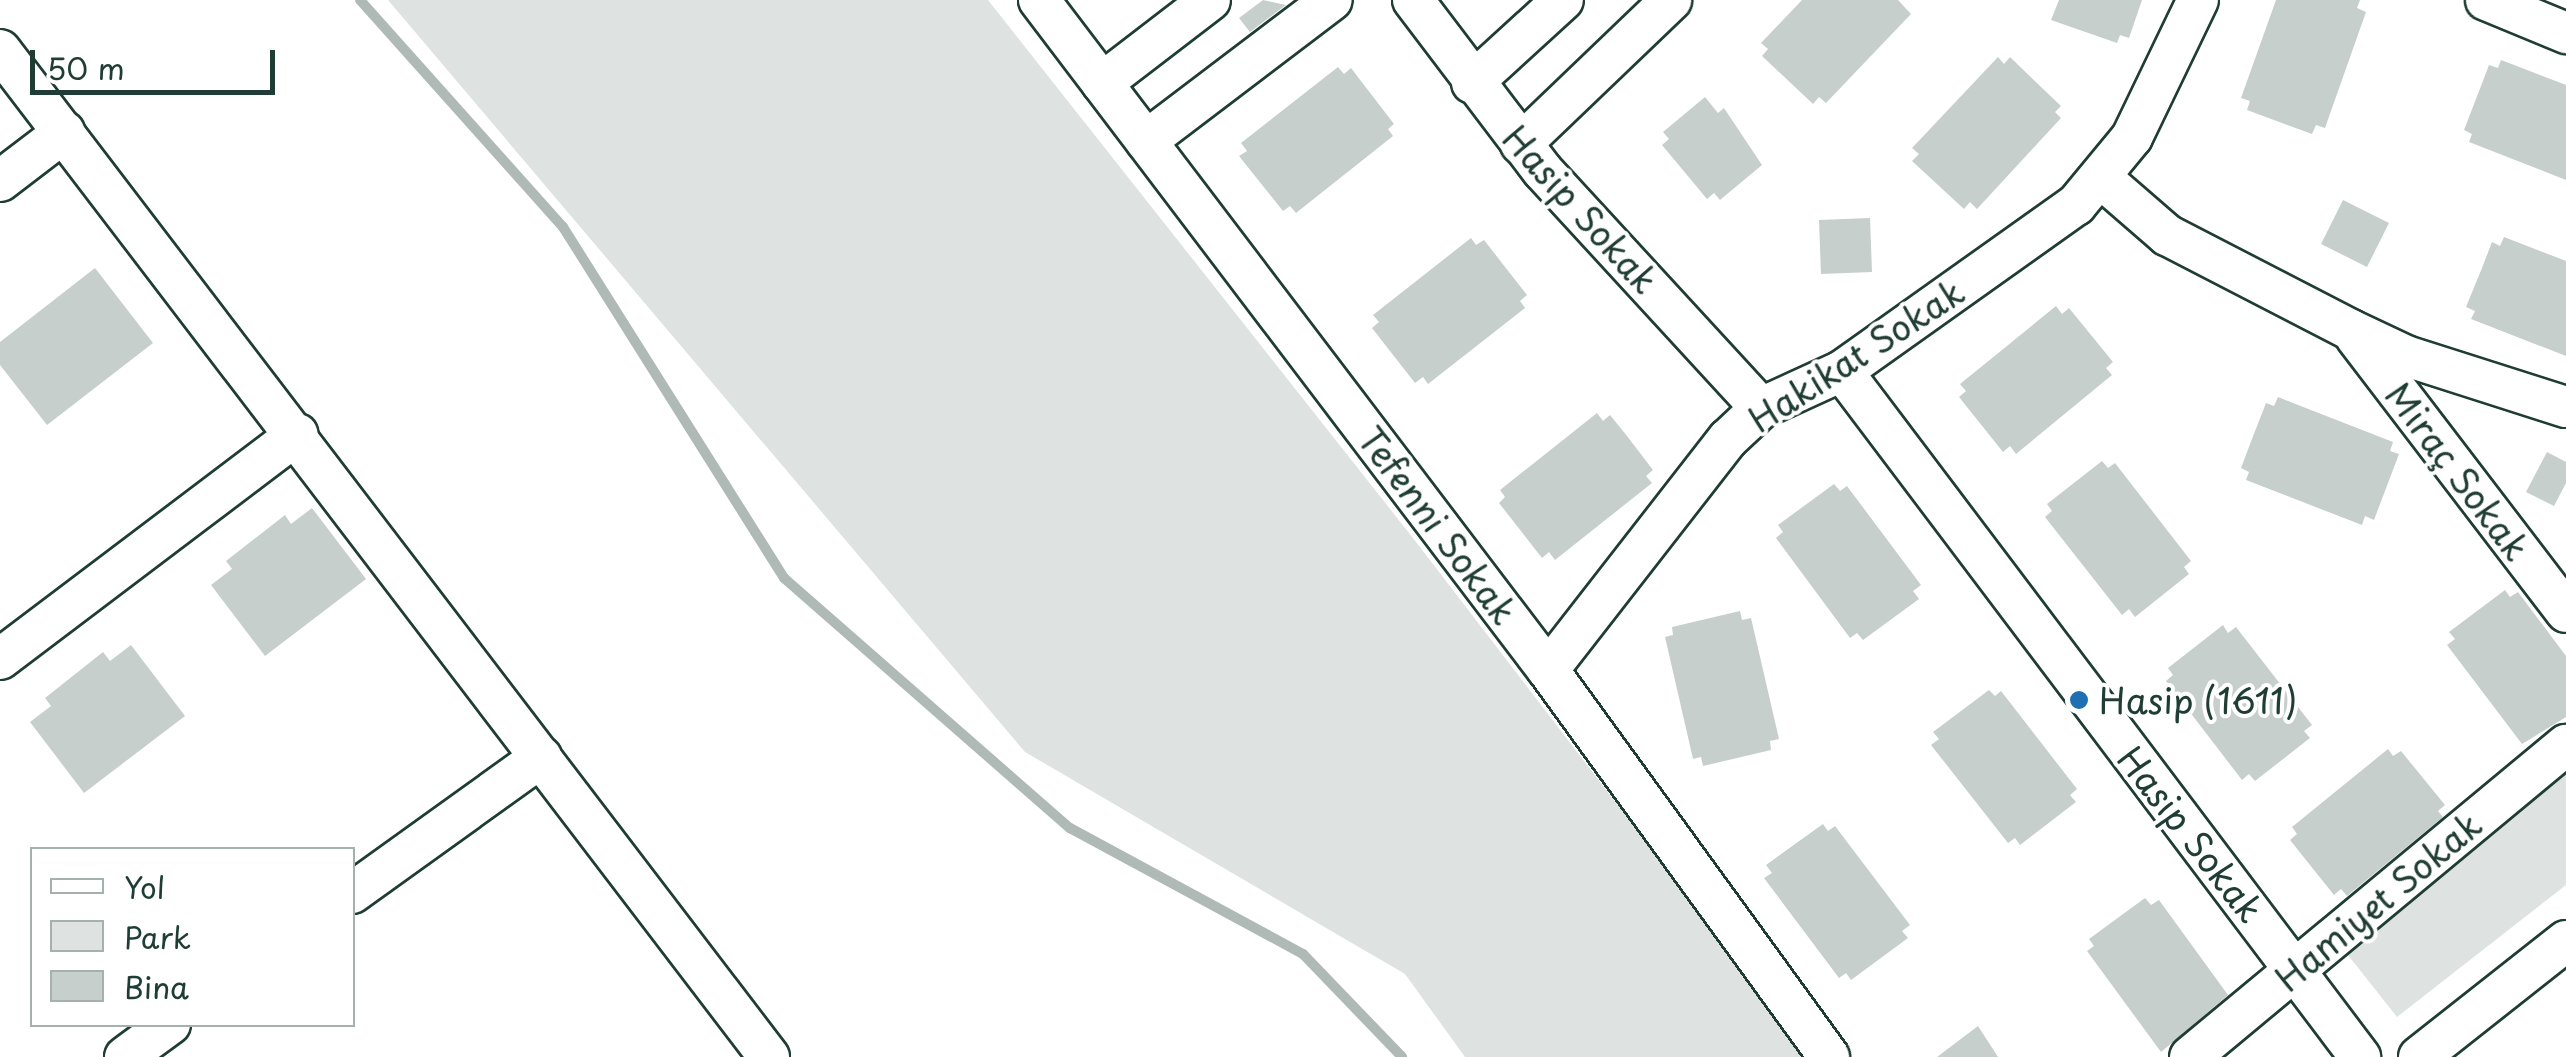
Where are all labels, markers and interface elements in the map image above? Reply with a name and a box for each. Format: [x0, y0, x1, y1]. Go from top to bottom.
scale bar [35, 30, 280, 92]
text: 50 m [47, 45, 125, 90]
street label: Hasip Sokak [1495, 116, 1667, 302]
street label: Hakikat Sokak [1739, 269, 1973, 441]
street label: Miraç Sokak [2377, 373, 2539, 569]
street label: Tefenni Sokak [1350, 418, 1526, 632]
place label: Hasip (1611) [2099, 679, 2299, 721]
marker: Hasip (1611) [2068, 689, 2090, 711]
street label: Hasip Sokak [2109, 738, 2273, 930]
street label: Hamiyet Sokak [2265, 802, 2491, 1000]
legend [30, 847, 355, 1027]
text: Yol [124, 864, 165, 909]
text: Park [124, 914, 191, 959]
text: Bina [124, 964, 189, 1009]

